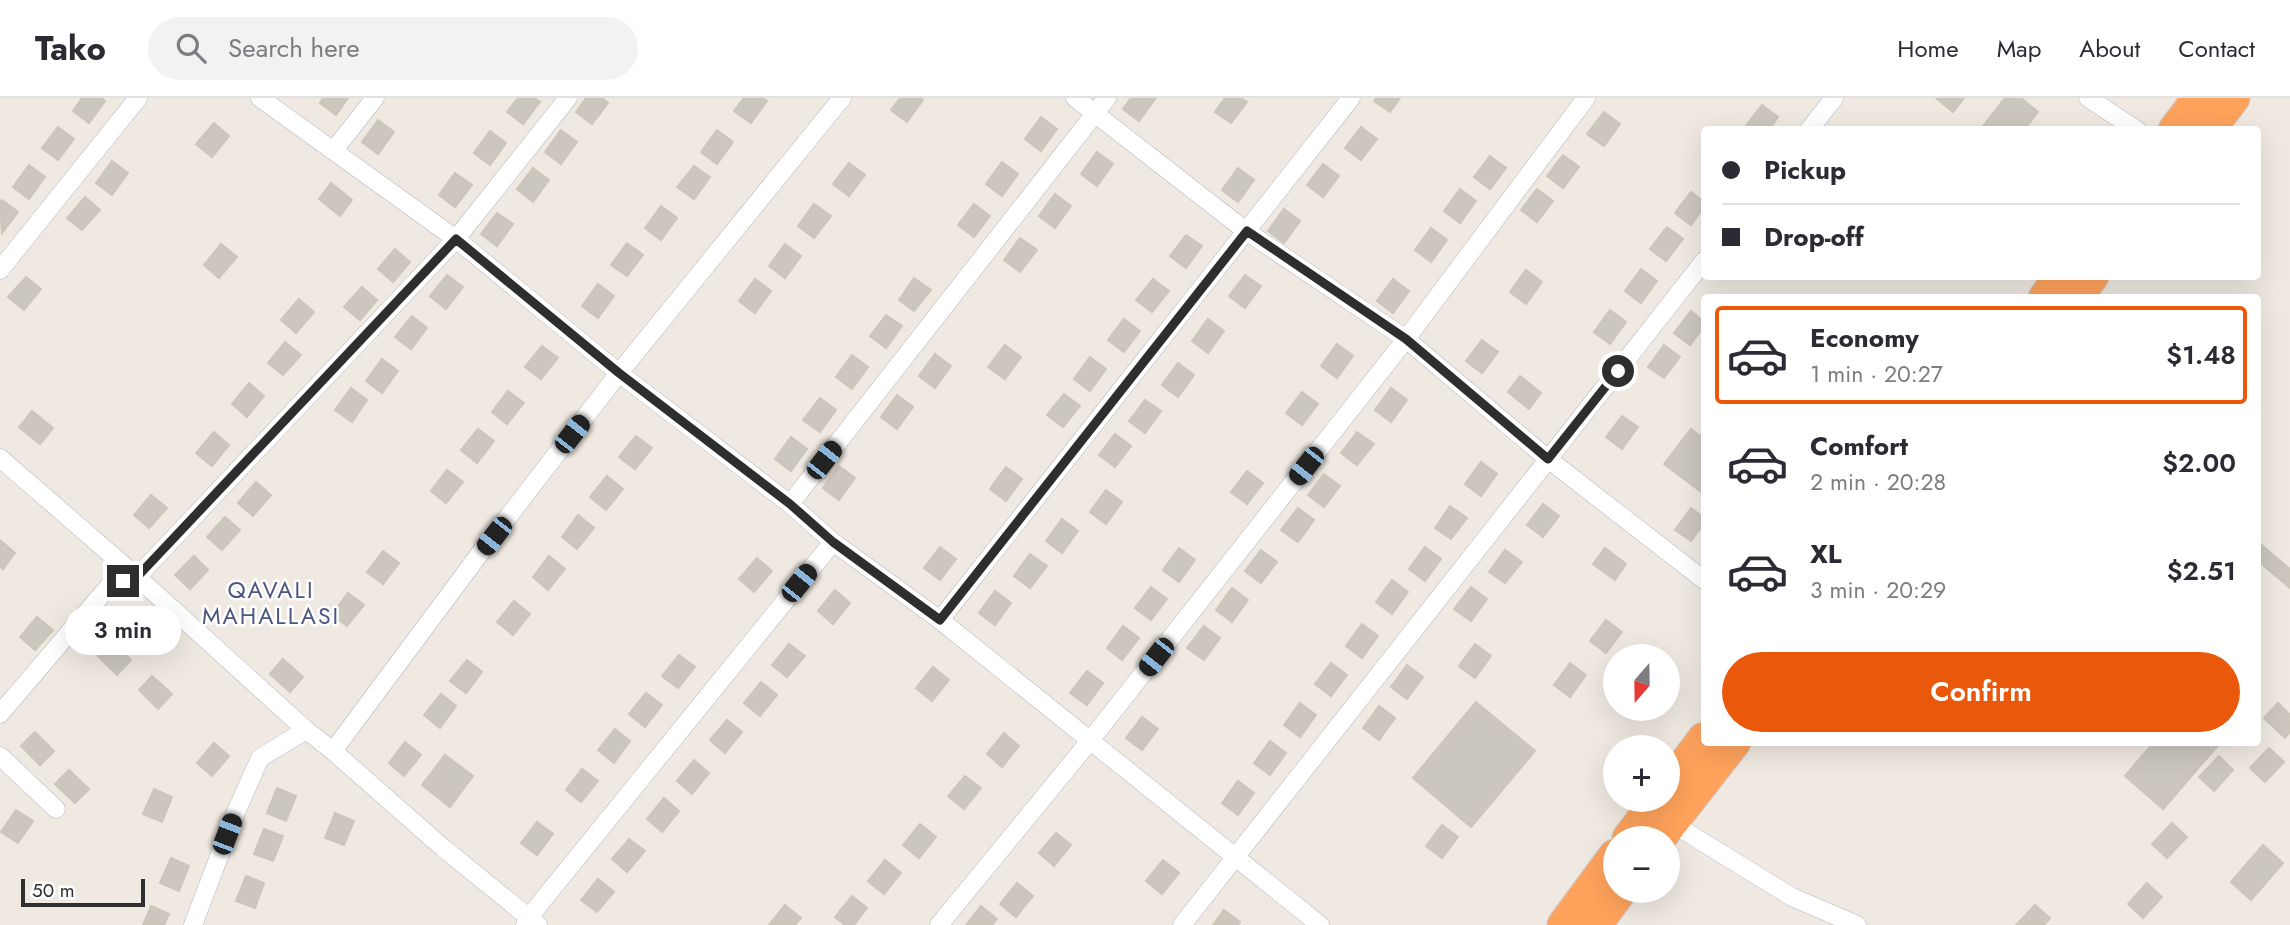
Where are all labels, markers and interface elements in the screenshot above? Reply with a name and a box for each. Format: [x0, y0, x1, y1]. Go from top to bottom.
search box [148, 17, 638, 80]
text: Tako [35, 25, 106, 72]
icon: search [172, 29, 210, 67]
text: Search here [228, 29, 360, 67]
text: Home [1897, 31, 1959, 66]
text: Map [1997, 31, 2041, 66]
text: About [2079, 31, 2140, 66]
text: Contact [2178, 31, 2255, 66]
text: Pickup [1764, 151, 1846, 189]
text: Drop-off [1764, 218, 1864, 256]
text: Economy [1810, 319, 1919, 357]
icon: car [1726, 324, 1789, 387]
text: $1.48 [2166, 336, 2236, 374]
route start [1602, 355, 1634, 387]
text: 1 min · 20:27 [1810, 357, 1943, 391]
car [551, 411, 594, 457]
text: Comfort [1810, 427, 1908, 465]
icon: car [1726, 432, 1789, 495]
car [803, 437, 846, 483]
car [1285, 443, 1328, 489]
text: $2.00 [2162, 444, 2236, 482]
text: 2 min · 20:28 [1810, 465, 1946, 499]
car [473, 513, 516, 559]
text: XL [1810, 535, 1842, 573]
icon: car [1726, 540, 1789, 603]
text: $2.51 [2167, 552, 2236, 590]
car [778, 560, 821, 606]
route end [107, 565, 139, 597]
district label: QAVALI MAHALLASI [202, 573, 340, 633]
text: 3 min · 20:29 [1810, 573, 1946, 607]
callout: 3 min [65, 606, 181, 654]
text: 3 min [94, 613, 152, 647]
car [1135, 634, 1178, 680]
north arrow [1603, 644, 1680, 721]
map controls [1603, 644, 1680, 903]
button: Confirm [1722, 652, 2240, 732]
button: + [1603, 735, 1680, 812]
car [210, 811, 245, 857]
button: − [1603, 826, 1680, 903]
scale bar [21, 876, 145, 908]
text: 50 m [32, 877, 75, 904]

